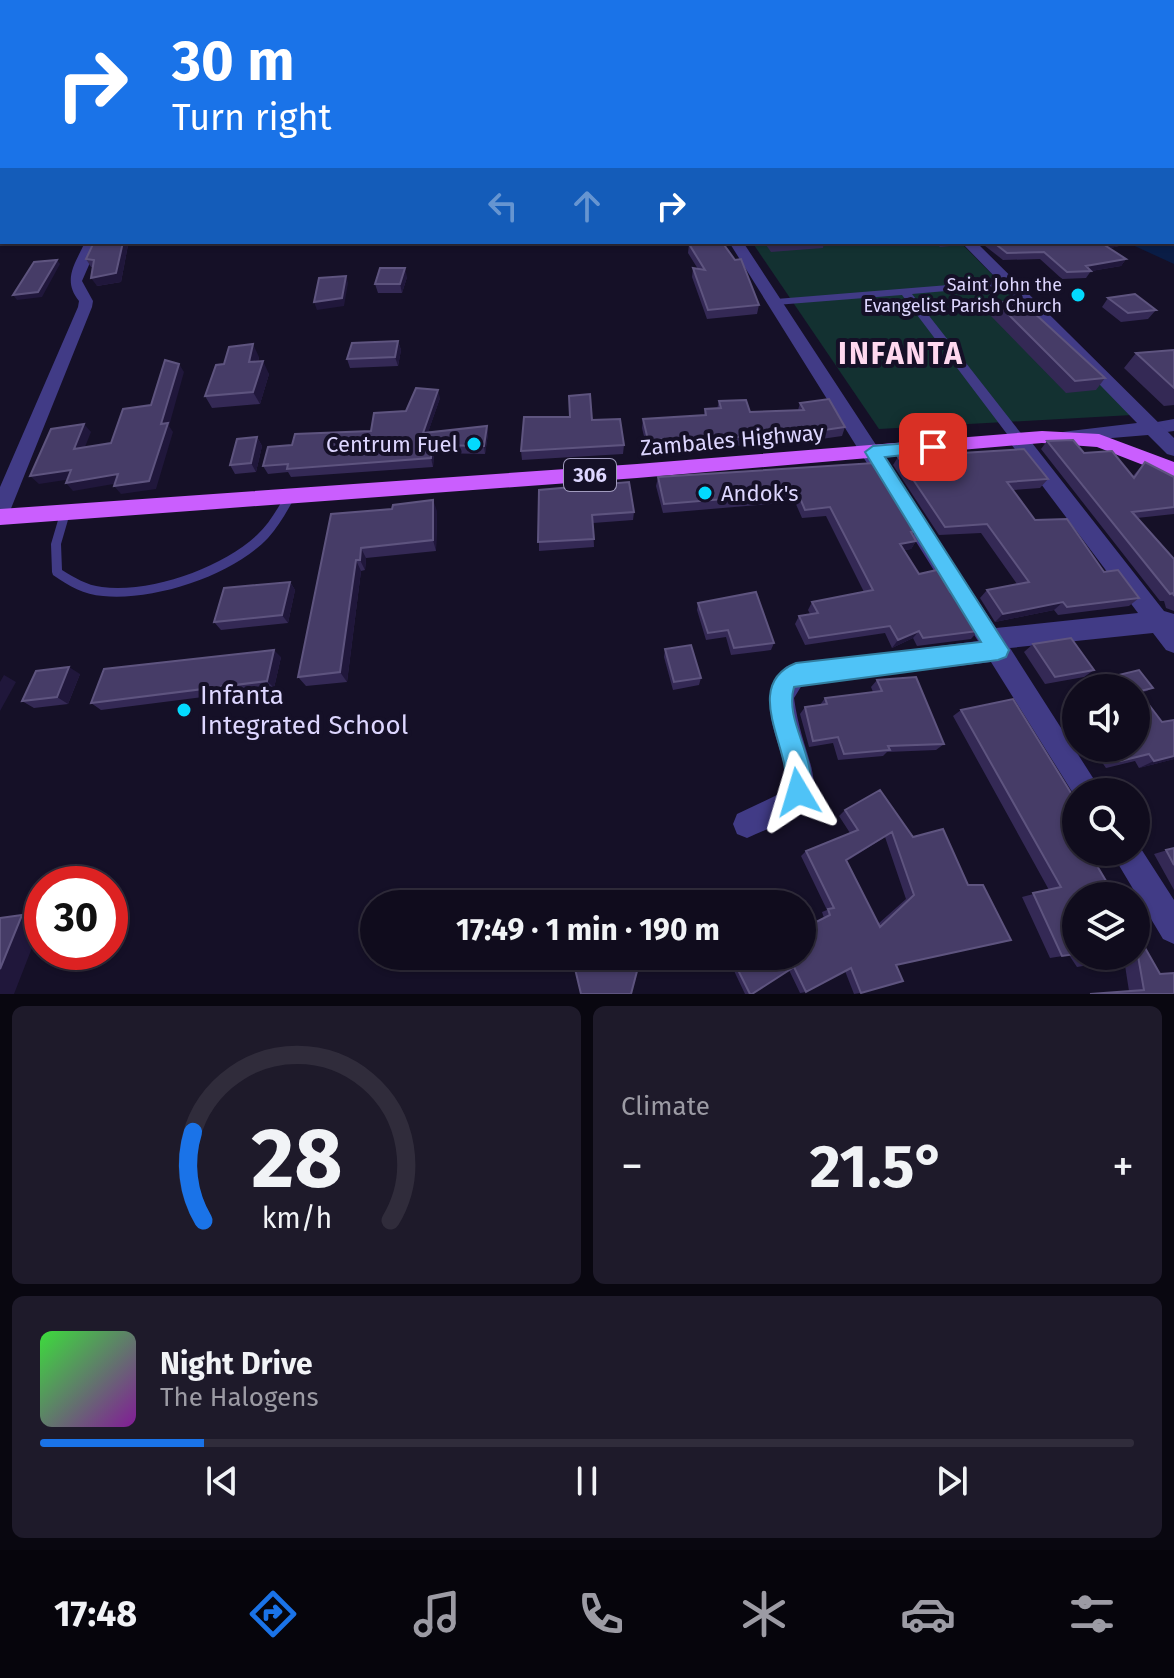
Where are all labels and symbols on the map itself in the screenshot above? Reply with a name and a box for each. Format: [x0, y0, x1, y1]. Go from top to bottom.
place label: Saint John the Evangelist Parish Church [863, 274, 1062, 317]
marker: Saint John the Evangelist Parish Church [1069, 286, 1087, 304]
district label: INFANTA [838, 336, 964, 372]
pin [899, 413, 967, 481]
street label: Zambales Highway [639, 418, 825, 461]
place label: Centrum Fuel [326, 431, 458, 458]
marker: Centrum Fuel [465, 435, 483, 453]
road number: 306 [564, 459, 616, 491]
place label: Andok's [721, 480, 799, 507]
marker: Andok's [696, 484, 714, 502]
place label: Infanta Integrated School [200, 680, 409, 741]
marker: Infanta Integrated School [175, 701, 193, 719]
position arrow [756, 750, 840, 834]
speed limit sign: 30 [24, 866, 128, 970]

